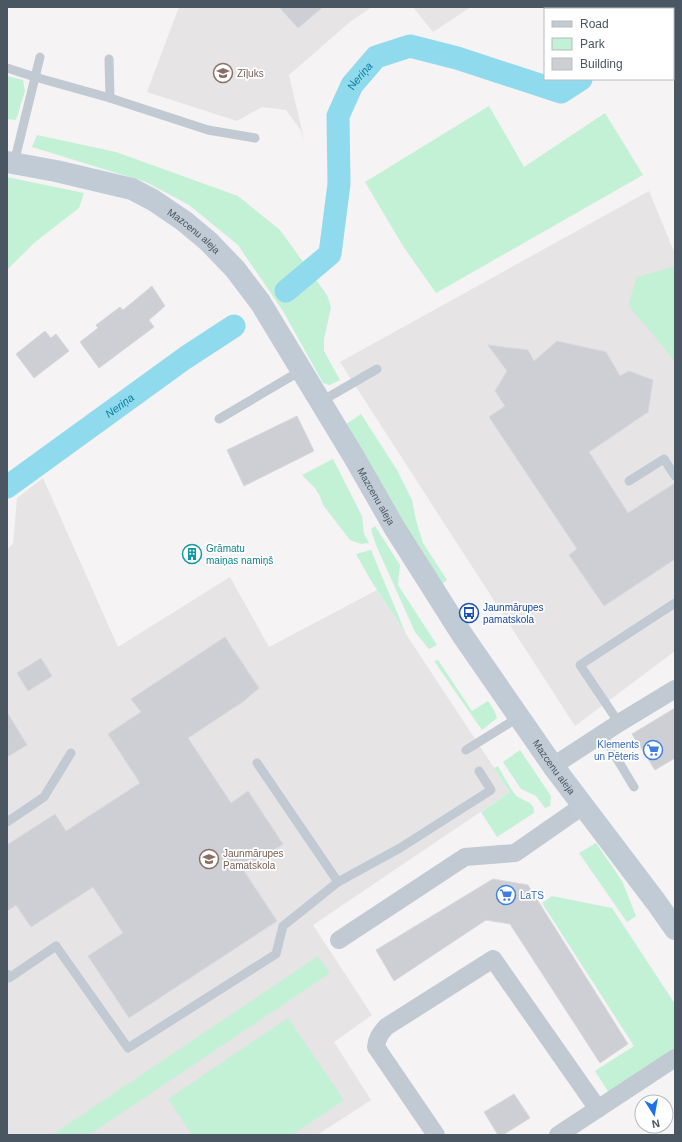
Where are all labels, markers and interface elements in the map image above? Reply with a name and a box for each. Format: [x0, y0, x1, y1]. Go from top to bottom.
legend [544, 8, 674, 80]
text: Road [580, 17, 609, 31]
text: Park [580, 37, 606, 51]
text: Building [580, 57, 623, 71]
water label: Neriņa [345, 60, 375, 91]
school or university icon: Zīļuks [212, 62, 234, 84]
place label: Zīļuks [237, 68, 264, 79]
street label: Mazcenu aleja [166, 206, 223, 256]
water label: Neriņa [103, 391, 136, 420]
street label: Mazcenu aleja [356, 465, 397, 527]
building icon: Grāmatu maiņas namiņš [181, 543, 203, 565]
place label: Grāmatu maiņas namiņš [206, 543, 273, 566]
bus stop icon: Jaunmārupes pamatskola [458, 602, 480, 624]
place label: Jaunmārupes pamatskola [483, 602, 544, 625]
street label: Mazcenu aleja [531, 737, 578, 796]
place label: Klements un Pēteris [594, 739, 639, 762]
supermarket icon: Klements un Pēteris [642, 739, 664, 761]
school or university icon: Jaunmārupes Pamatskola [198, 848, 220, 870]
place label: Jaunmārupes Pamatskola [223, 848, 284, 871]
supermarket icon: LaTS [495, 884, 517, 906]
place label: LaTS [520, 890, 544, 901]
north arrow [634, 1094, 674, 1134]
text: N [651, 1117, 661, 1130]

